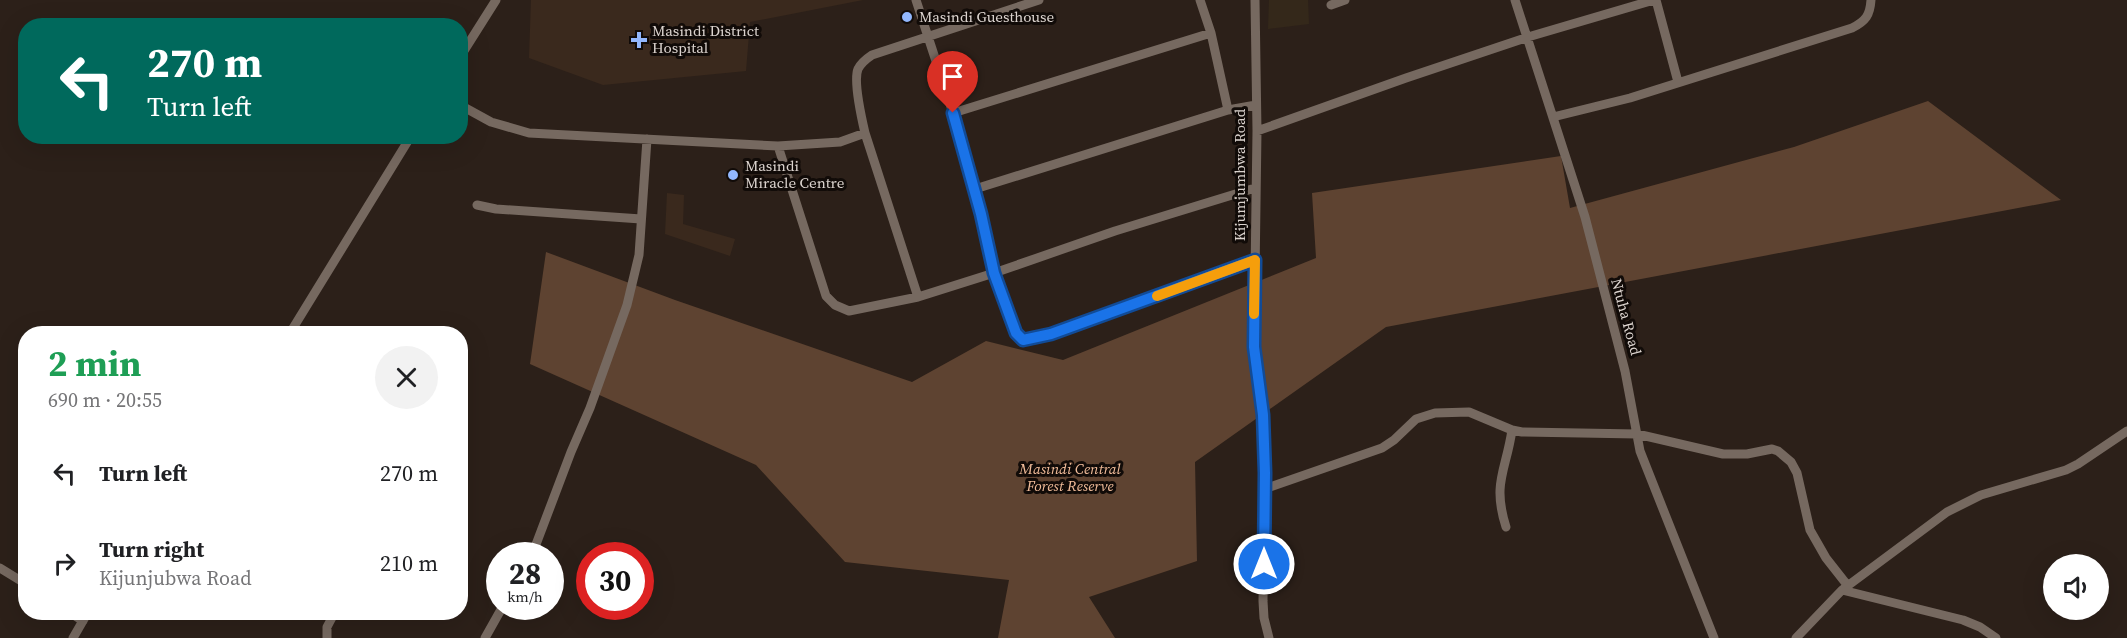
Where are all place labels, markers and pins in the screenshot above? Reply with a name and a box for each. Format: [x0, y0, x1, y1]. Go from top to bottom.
place label: Masindi Guesthouse [919, 6, 1055, 27]
marker: Masindi Guesthouse [900, 10, 914, 24]
place label: Masindi District Hospital [652, 20, 759, 58]
marker: Masindi District Hospital [630, 31, 648, 49]
pin [927, 51, 978, 113]
place label: Masindi Miracle Centre [745, 155, 845, 193]
marker: Masindi Miracle Centre [726, 168, 740, 182]

